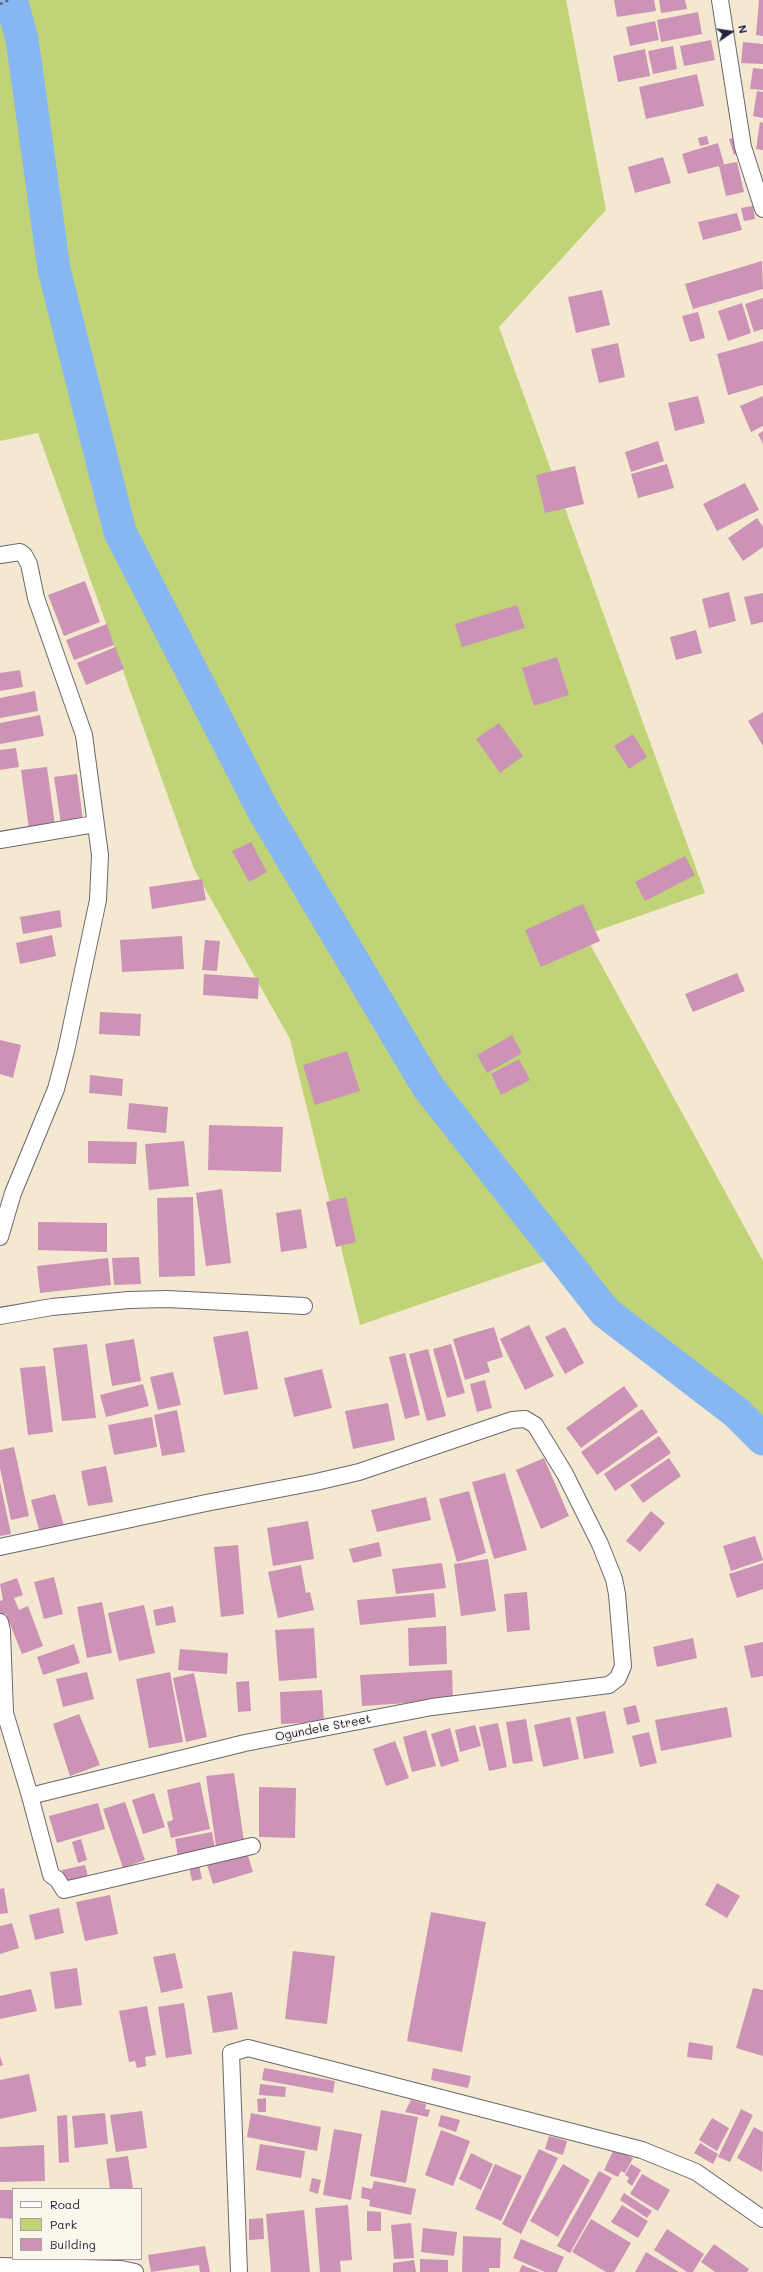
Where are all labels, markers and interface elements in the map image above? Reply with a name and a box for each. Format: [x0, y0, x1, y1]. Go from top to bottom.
north arrow [711, 12, 751, 52]
text: N [735, 23, 751, 35]
street label: Ogundele Street [274, 1712, 372, 1744]
legend [12, 2188, 142, 2260]
text: Road [50, 2196, 80, 2212]
text: Park [50, 2216, 77, 2232]
text: Building [50, 2236, 96, 2252]

